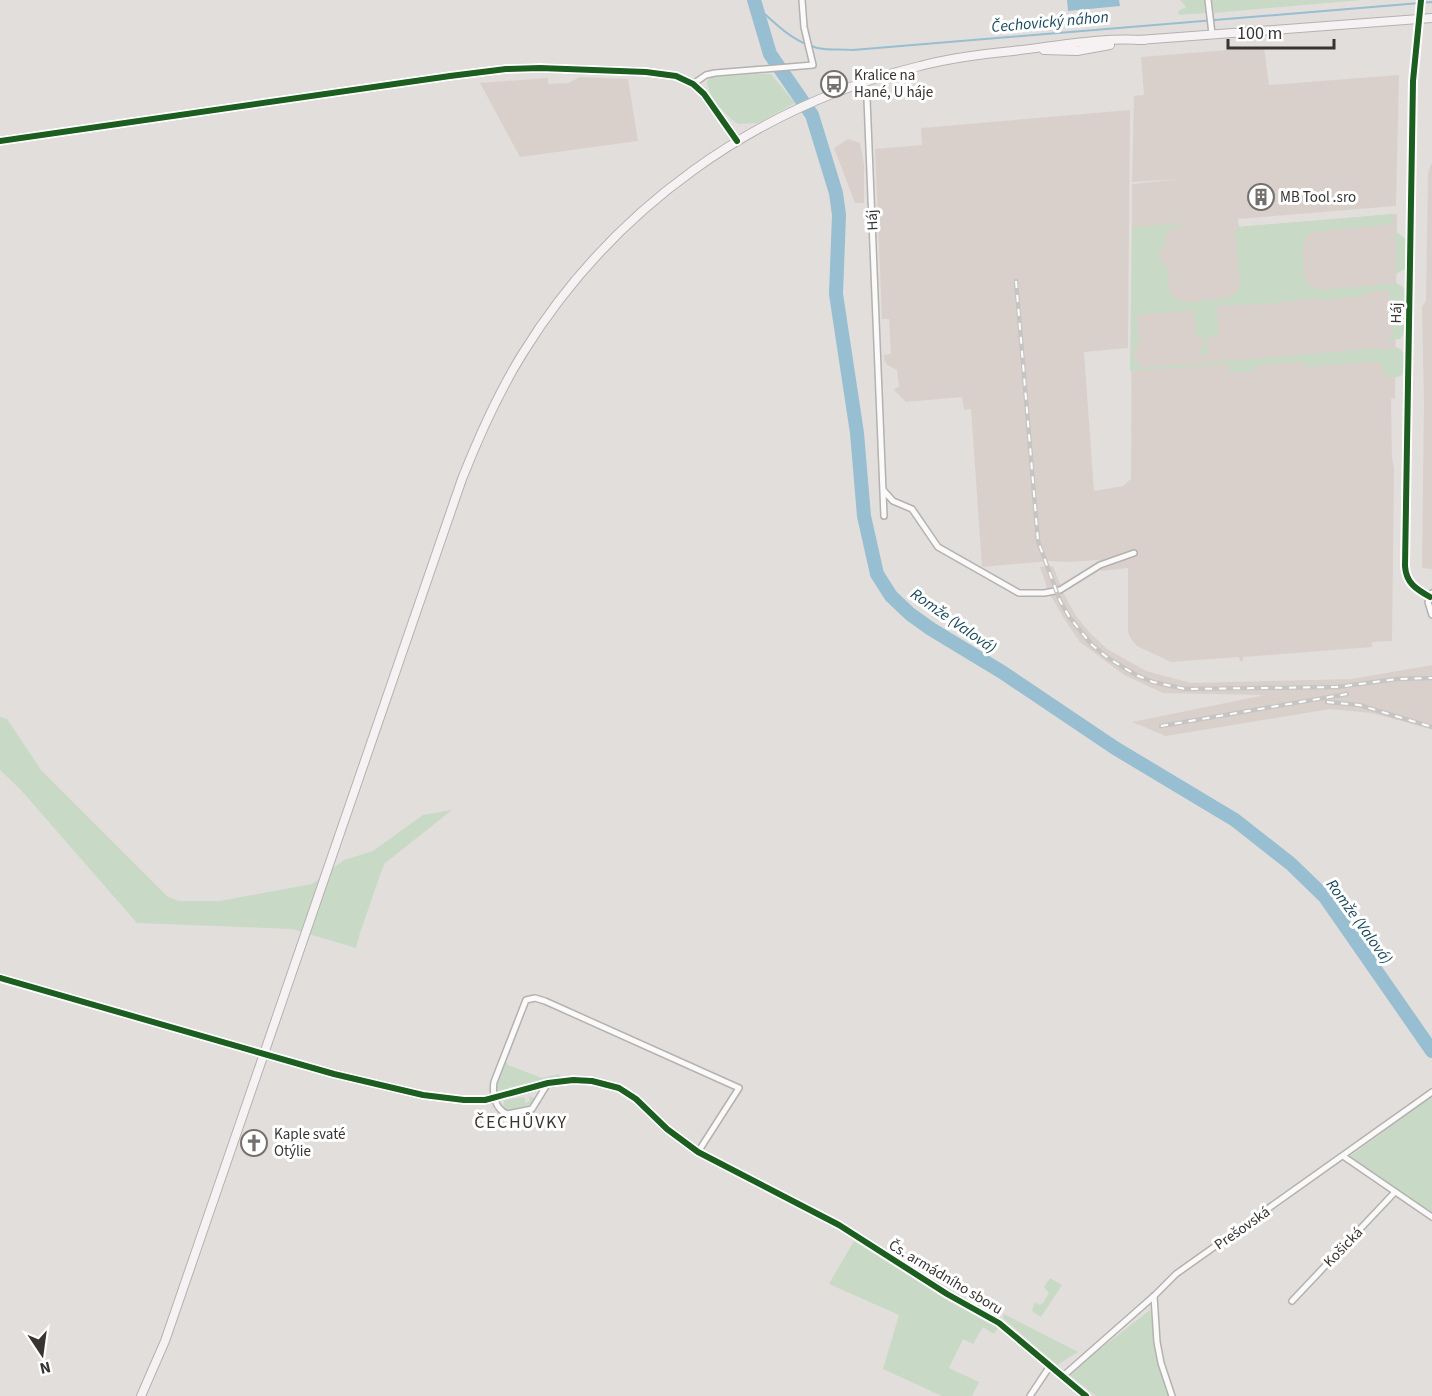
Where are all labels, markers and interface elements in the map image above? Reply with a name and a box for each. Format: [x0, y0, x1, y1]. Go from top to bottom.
water label: Čechovický náhon [990, 6, 1110, 38]
scale bar [1228, 12, 1334, 50]
text: 100 m [1237, 21, 1282, 46]
place label: Kralice na Hané, U háje [854, 65, 933, 103]
bus stop icon: Kralice na Hané, U háje [819, 69, 849, 99]
building icon: MB Tool .sro [1246, 182, 1276, 212]
place label: MB Tool .sro [1280, 187, 1356, 208]
street label: Háj [861, 209, 884, 231]
street label: Háj [1386, 302, 1407, 324]
water label: Romže (Valová) [906, 583, 1001, 659]
water label: Romže (Valová) [1321, 875, 1398, 969]
district label: ČECHŮVKY [474, 1110, 568, 1135]
place label: Kaple svaté Otýlie [274, 1124, 346, 1162]
church icon: Kaple svaté Otýlie [239, 1128, 269, 1158]
street label: Prešovská [1210, 1202, 1274, 1255]
street label: Košická [1319, 1223, 1368, 1272]
street label: Čs. armádního sboru [885, 1235, 1007, 1320]
north arrow [12, 1324, 72, 1384]
text: N [37, 1356, 53, 1380]

